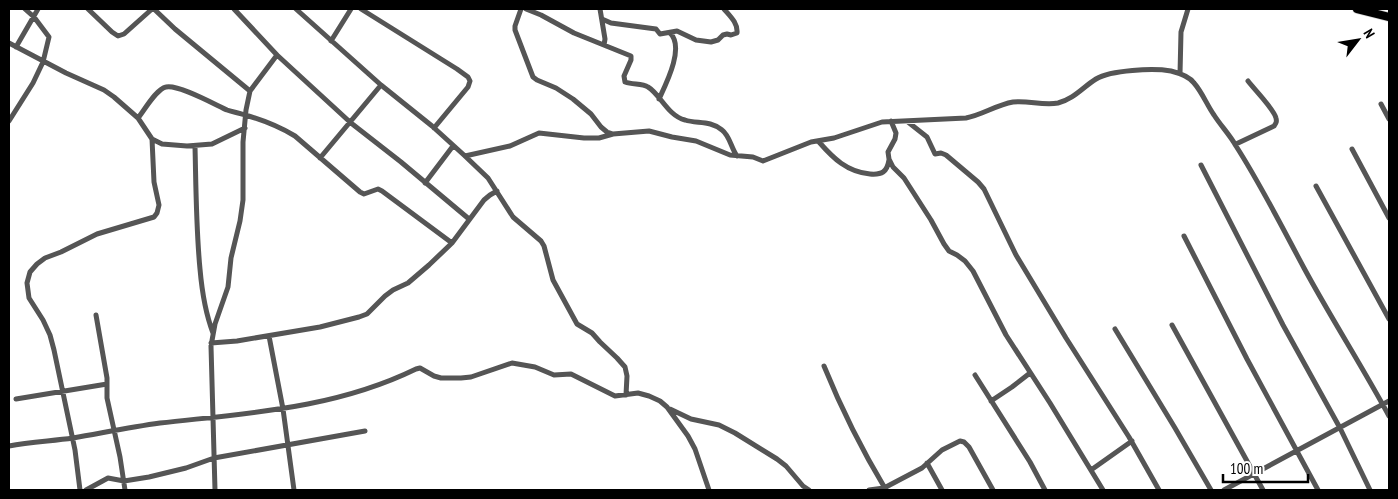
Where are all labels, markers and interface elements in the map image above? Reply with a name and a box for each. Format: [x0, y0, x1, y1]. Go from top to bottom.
north arrow [1333, 15, 1383, 65]
text: N [1359, 25, 1379, 41]
scale bar [1223, 452, 1308, 484]
text: 100 m [1230, 459, 1263, 478]

